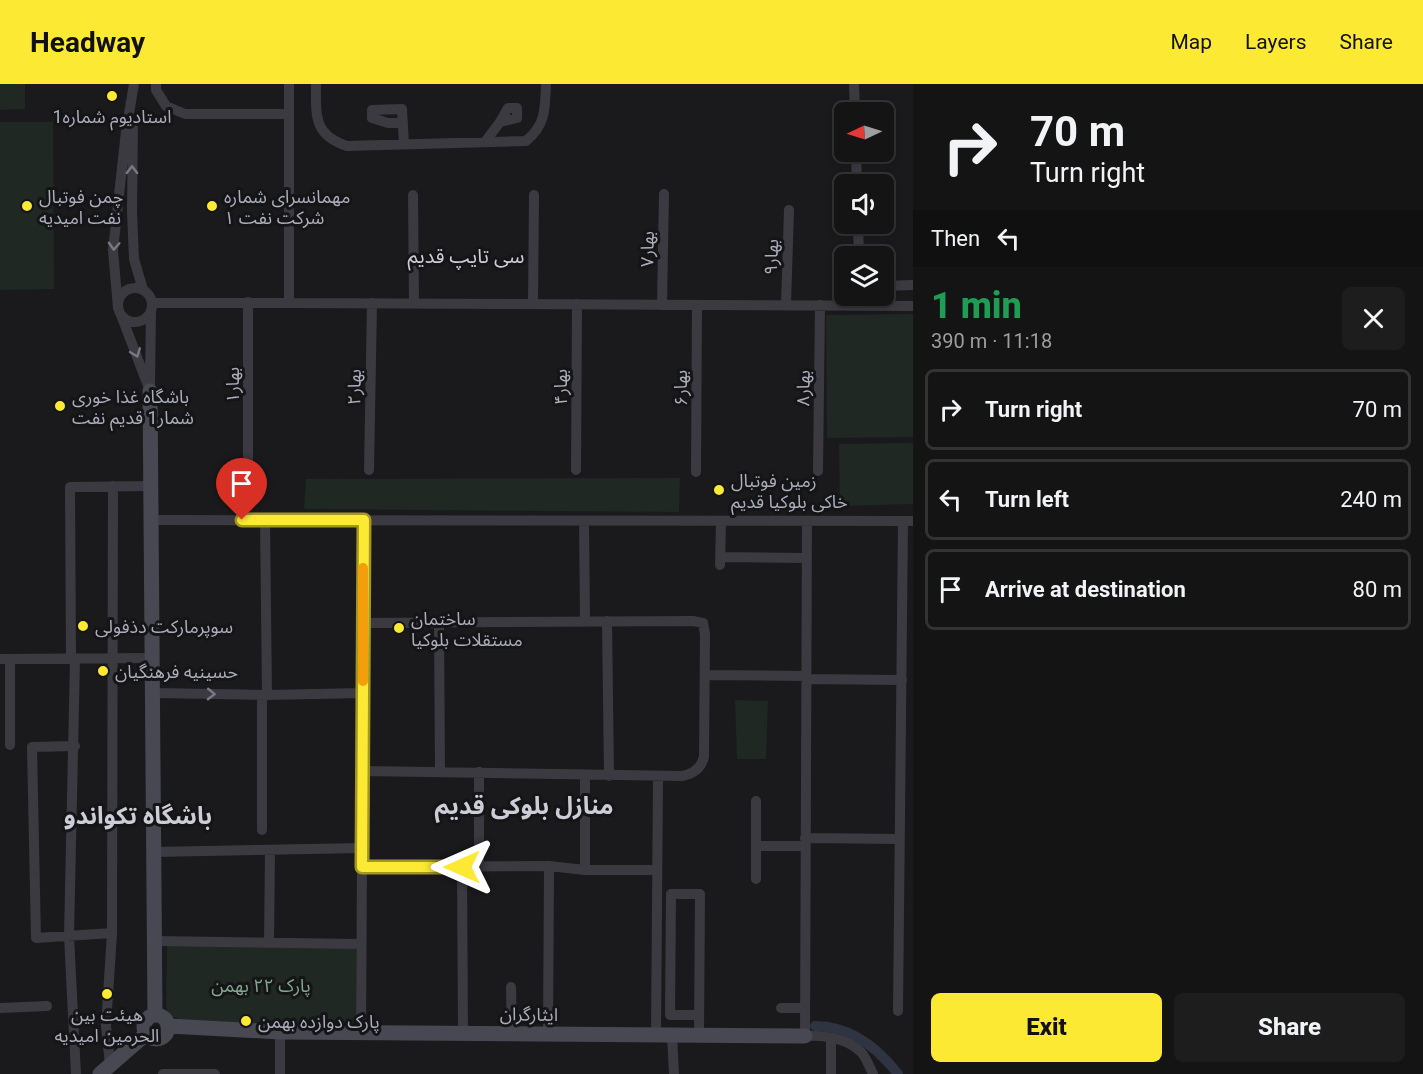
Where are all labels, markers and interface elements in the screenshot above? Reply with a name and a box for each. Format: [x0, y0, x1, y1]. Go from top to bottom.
text: Headway [30, 26, 145, 59]
text: Map [1170, 30, 1212, 54]
text: Layers [1245, 30, 1306, 54]
text: Share [1339, 30, 1393, 54]
marker: استادیوم شماره1 [105, 89, 119, 103]
north arrow [834, 102, 894, 162]
map controls [834, 102, 894, 306]
place label: استادیوم شماره1 [52, 106, 172, 131]
text: 70 m [1030, 107, 1125, 156]
icon: right [931, 108, 1009, 186]
text: Turn right [1030, 157, 1145, 189]
one-way arrow [126, 166, 139, 175]
button: sound [834, 174, 894, 234]
place label: چمن فوتبال نفت امیدیه [39, 186, 123, 228]
place label: مهمانسرای شماره ۱ شرکت نفت [224, 186, 350, 229]
marker: چمن فوتبال نفت امیدیه [20, 199, 34, 213]
marker: مهمانسرای شماره ۱ شرکت نفت [205, 199, 219, 213]
icon: left [992, 222, 1025, 255]
text: Then [931, 226, 980, 251]
street label: بهار۷ [636, 231, 659, 267]
street label: بهار۹ [760, 239, 783, 275]
one-way arrow [108, 242, 121, 251]
district label: سی تایپ قدیم [408, 244, 524, 271]
button: layers [834, 246, 894, 306]
text: 1 min [931, 285, 1022, 327]
button: close [1342, 287, 1405, 350]
text: 390 m · 11:18 [931, 329, 1052, 353]
one-way arrow [128, 347, 141, 358]
street label: بهار۱ [222, 367, 244, 403]
street label: بهار۲ [343, 369, 366, 405]
street label: بهار۴ [550, 369, 572, 405]
street label: بهار۶ [670, 370, 692, 406]
street label: بهار۸ [792, 370, 815, 406]
place label: باشگاه غذا خوری شمار1 قدیم نفت [72, 386, 194, 431]
icon: right [934, 393, 967, 426]
text: Turn right [985, 397, 1082, 422]
text: 70 m [1353, 397, 1402, 422]
marker: باشگاه غذا خوری شمار1 قدیم نفت [53, 399, 67, 413]
pin [216, 458, 267, 520]
icon: arrive [225, 467, 258, 500]
place label: زمین فوتبال خاکی بلوکیا قدیم [731, 470, 848, 515]
marker: زمین فوتبال خاکی بلوکیا قدیم [712, 483, 726, 497]
icon: left [934, 483, 967, 516]
text: Turn left [985, 487, 1069, 512]
text: 240 m [1340, 487, 1402, 512]
icon: arrive [934, 573, 967, 606]
text: Arrive at destination [985, 577, 1186, 602]
text: 80 m [1353, 577, 1402, 602]
place label: ساختمان مستقلات بلوکیا [411, 608, 523, 651]
place label: سوپرمارکت دذفولی [95, 616, 233, 638]
marker: سوپرمارکت دذفولی [76, 619, 90, 633]
marker: ساختمان مستقلات بلوکیا [392, 621, 406, 635]
place label: حسینیه فرهنگیان [115, 661, 238, 683]
marker: حسینیه فرهنگیان [96, 664, 110, 678]
one-way arrow [207, 688, 216, 700]
district label: منازل بلوکی قدیم [434, 792, 614, 823]
district label: باشگاه تکواندو [64, 802, 212, 830]
position arrow [430, 835, 494, 899]
park label: پارک ۲۲ بهمن [211, 975, 311, 997]
marker: هیئت بین الحرمین امیدیه [100, 987, 114, 1001]
button: Exit [931, 993, 1162, 1062]
button: Share [1174, 993, 1405, 1062]
street label: ایثارگران [500, 1003, 558, 1026]
place label: هیئت بین الحرمین امیدیه [55, 1004, 159, 1047]
place label: پارک دوازده بهمن [258, 1011, 380, 1033]
marker: پارک دوازده بهمن [239, 1014, 253, 1028]

